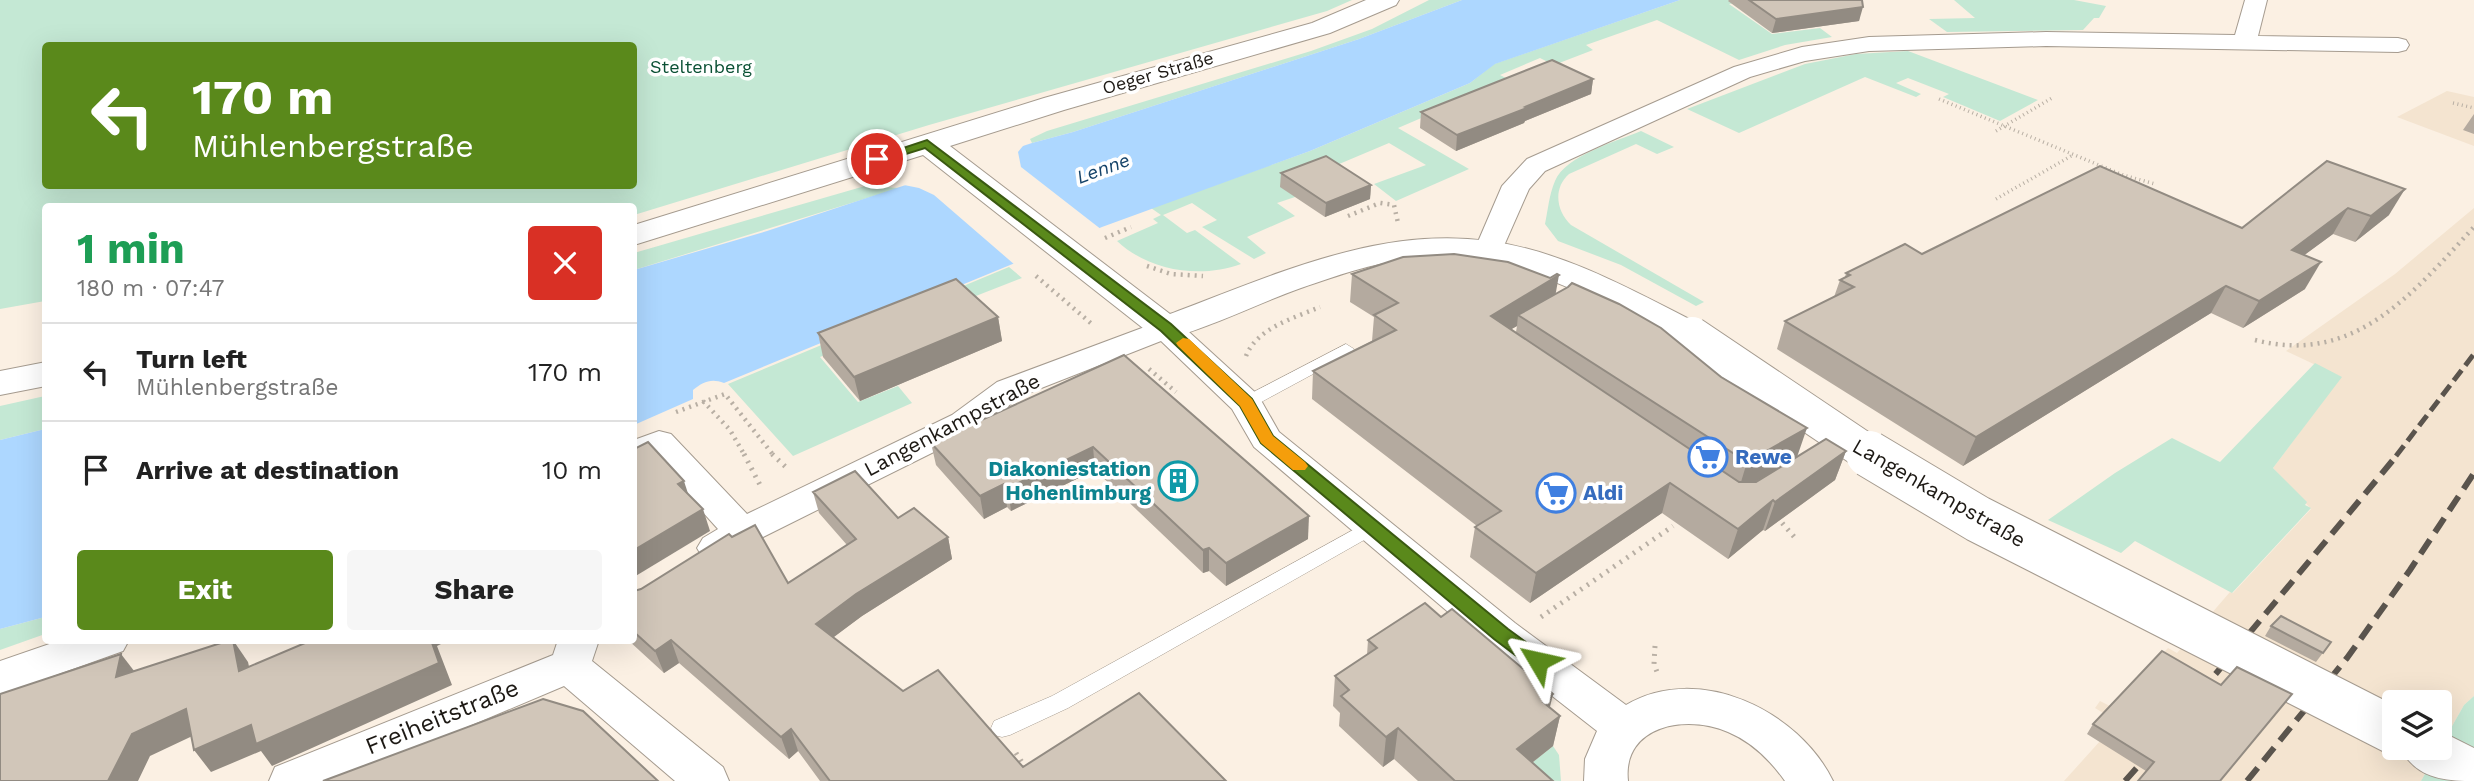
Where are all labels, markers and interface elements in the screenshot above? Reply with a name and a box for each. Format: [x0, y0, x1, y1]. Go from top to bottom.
street label: Oeger Straße [1100, 47, 1216, 98]
park label: Steltenberg [650, 56, 752, 77]
text: 170 m [192, 68, 333, 126]
icon: left [77, 70, 168, 161]
text: Mühlenbergstraße [192, 127, 474, 165]
pin [847, 129, 907, 189]
icon: arrive [858, 140, 896, 178]
water label: Lenne [1073, 148, 1133, 189]
text: 1 min [77, 224, 185, 273]
button: close [528, 226, 602, 300]
text: 180 m · 07:47 [77, 275, 224, 302]
text: Turn left [136, 344, 247, 374]
icon: left [77, 353, 115, 391]
text: 170 m [528, 357, 602, 387]
street label: Langenkampstraße [860, 368, 1044, 482]
text: Mühlenbergstraße [136, 374, 338, 401]
street label: Langenkampstraße [1848, 433, 2030, 552]
supermarket icon: Rewe [1687, 436, 1729, 478]
place label: Rewe [1735, 444, 1792, 469]
icon: arrive [77, 451, 115, 489]
text: Arrive at destination [136, 455, 399, 485]
text: 10 m [542, 455, 602, 485]
place label: Diakoniestation Hohenlimburg [988, 456, 1151, 505]
building icon: Diakoniestation Hohenlimburg [1157, 460, 1199, 502]
supermarket icon: Aldi [1535, 472, 1577, 514]
place label: Aldi [1583, 480, 1623, 505]
button: Exit [77, 550, 333, 630]
button: Share [347, 550, 602, 630]
position arrow [1501, 624, 1575, 698]
street label: Freiheitstraße [361, 674, 523, 760]
map controls [2382, 690, 2452, 760]
button: layers [2382, 690, 2452, 760]

